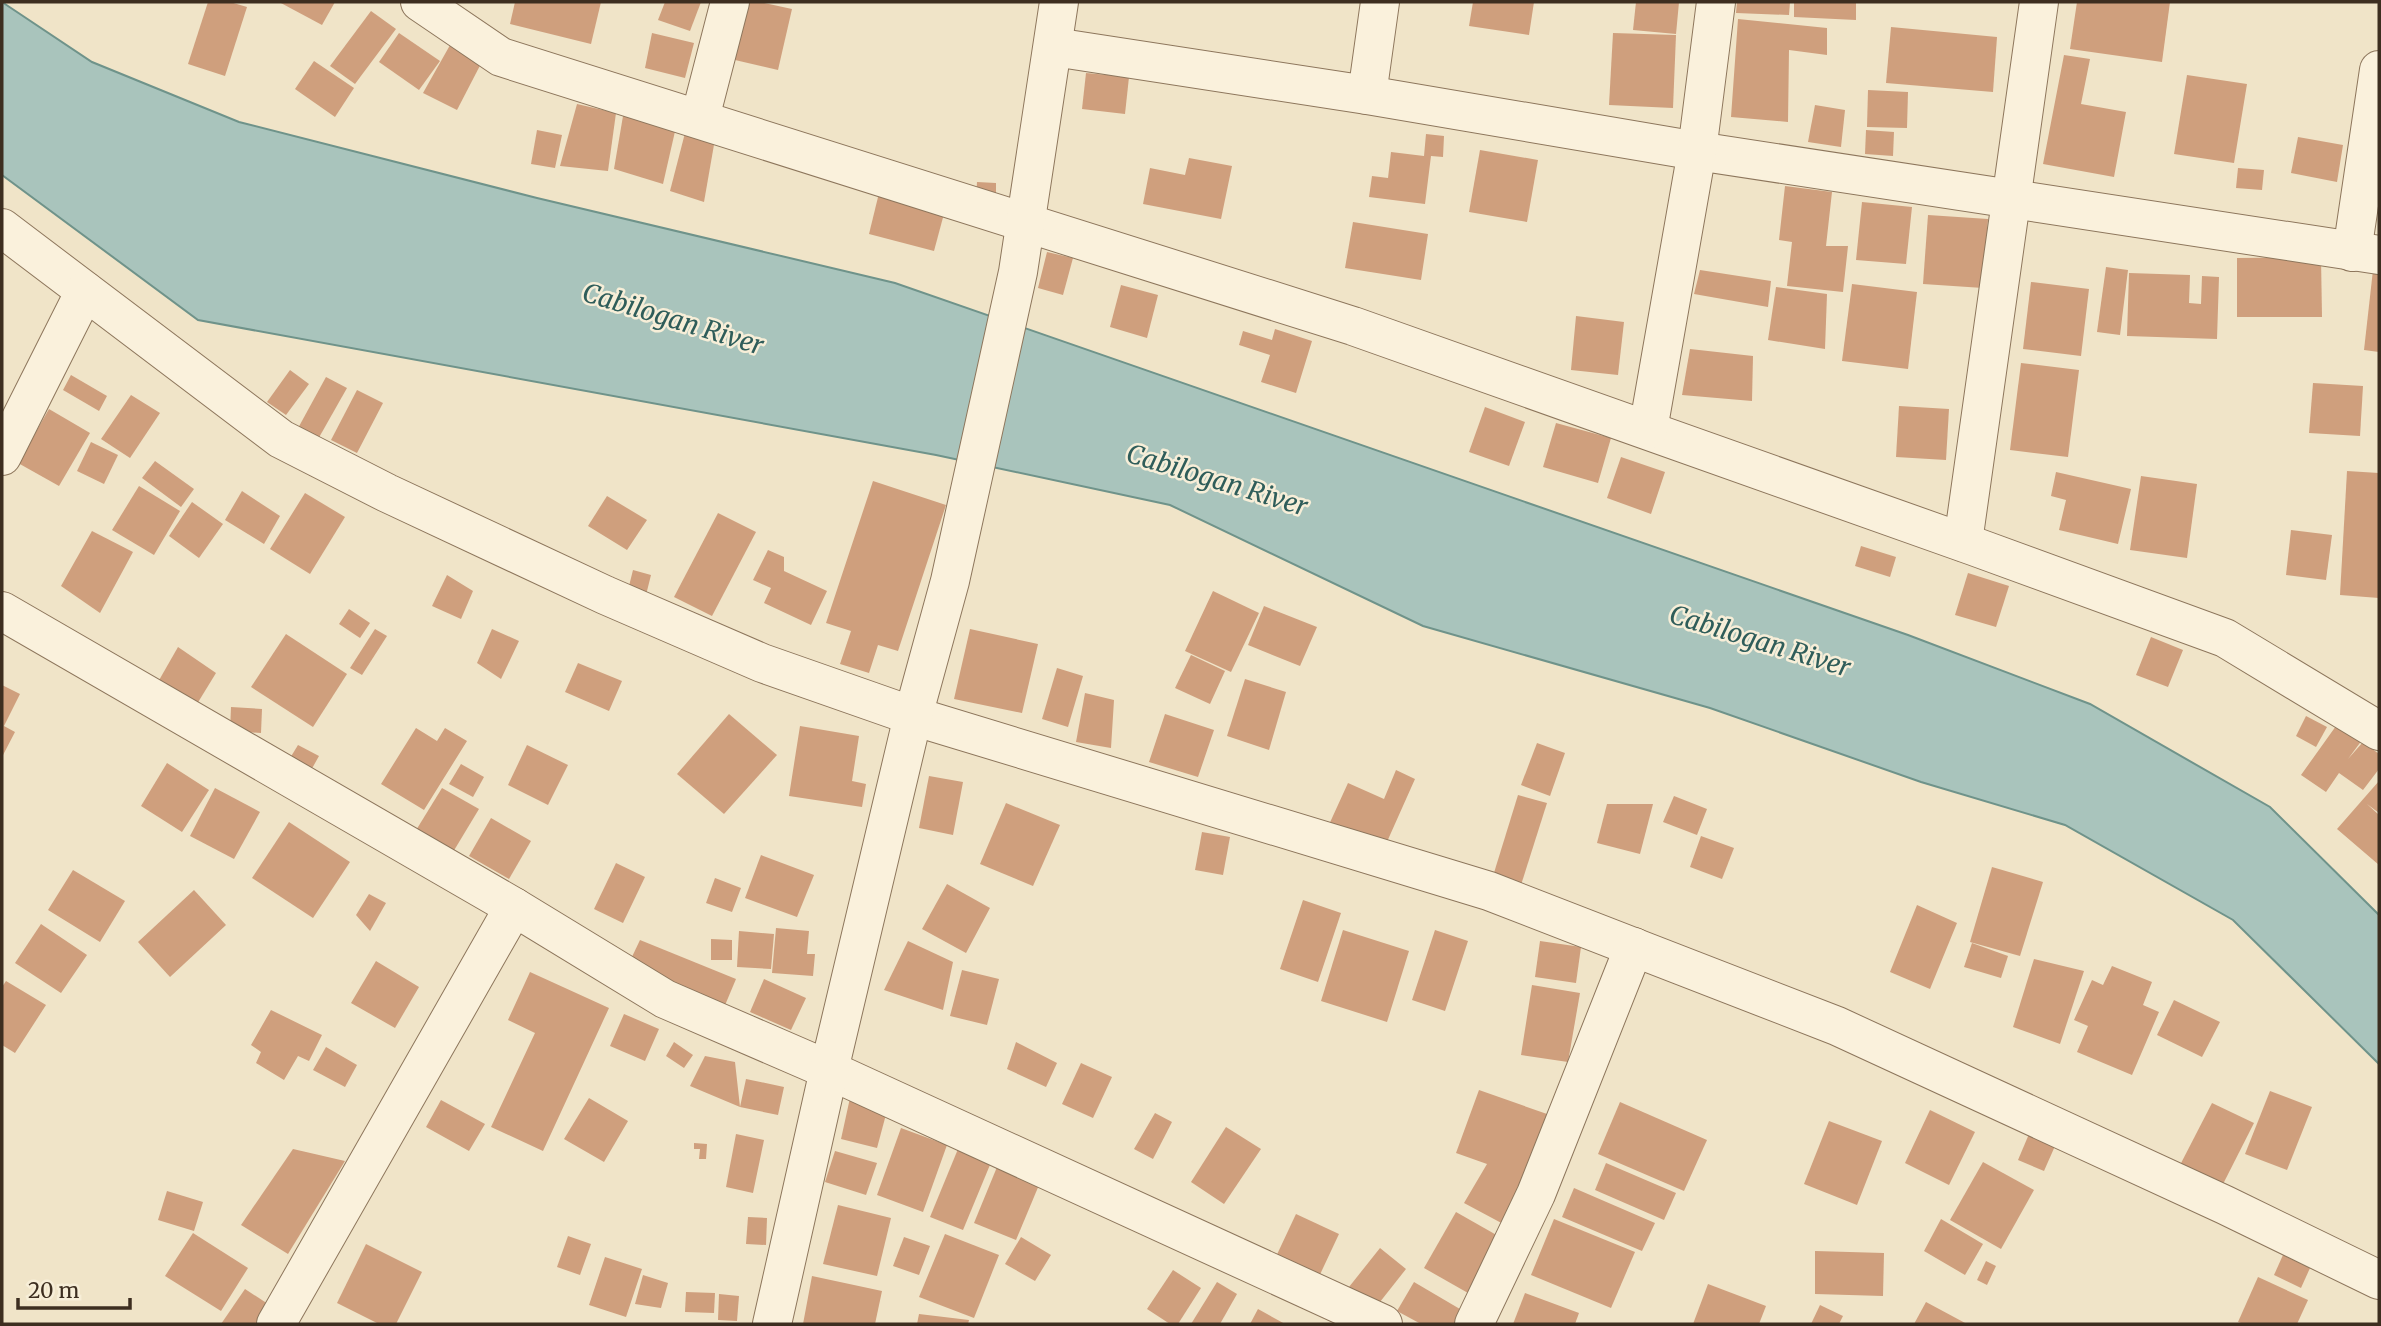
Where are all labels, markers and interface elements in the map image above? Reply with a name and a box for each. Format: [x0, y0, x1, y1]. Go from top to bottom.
water label: Cabilogan River [579, 275, 768, 362]
water label: Cabilogan River [1123, 436, 1312, 523]
water label: Cabilogan River [1666, 597, 1855, 684]
scale bar [18, 1266, 130, 1310]
text: 20 m [28, 1277, 80, 1304]

